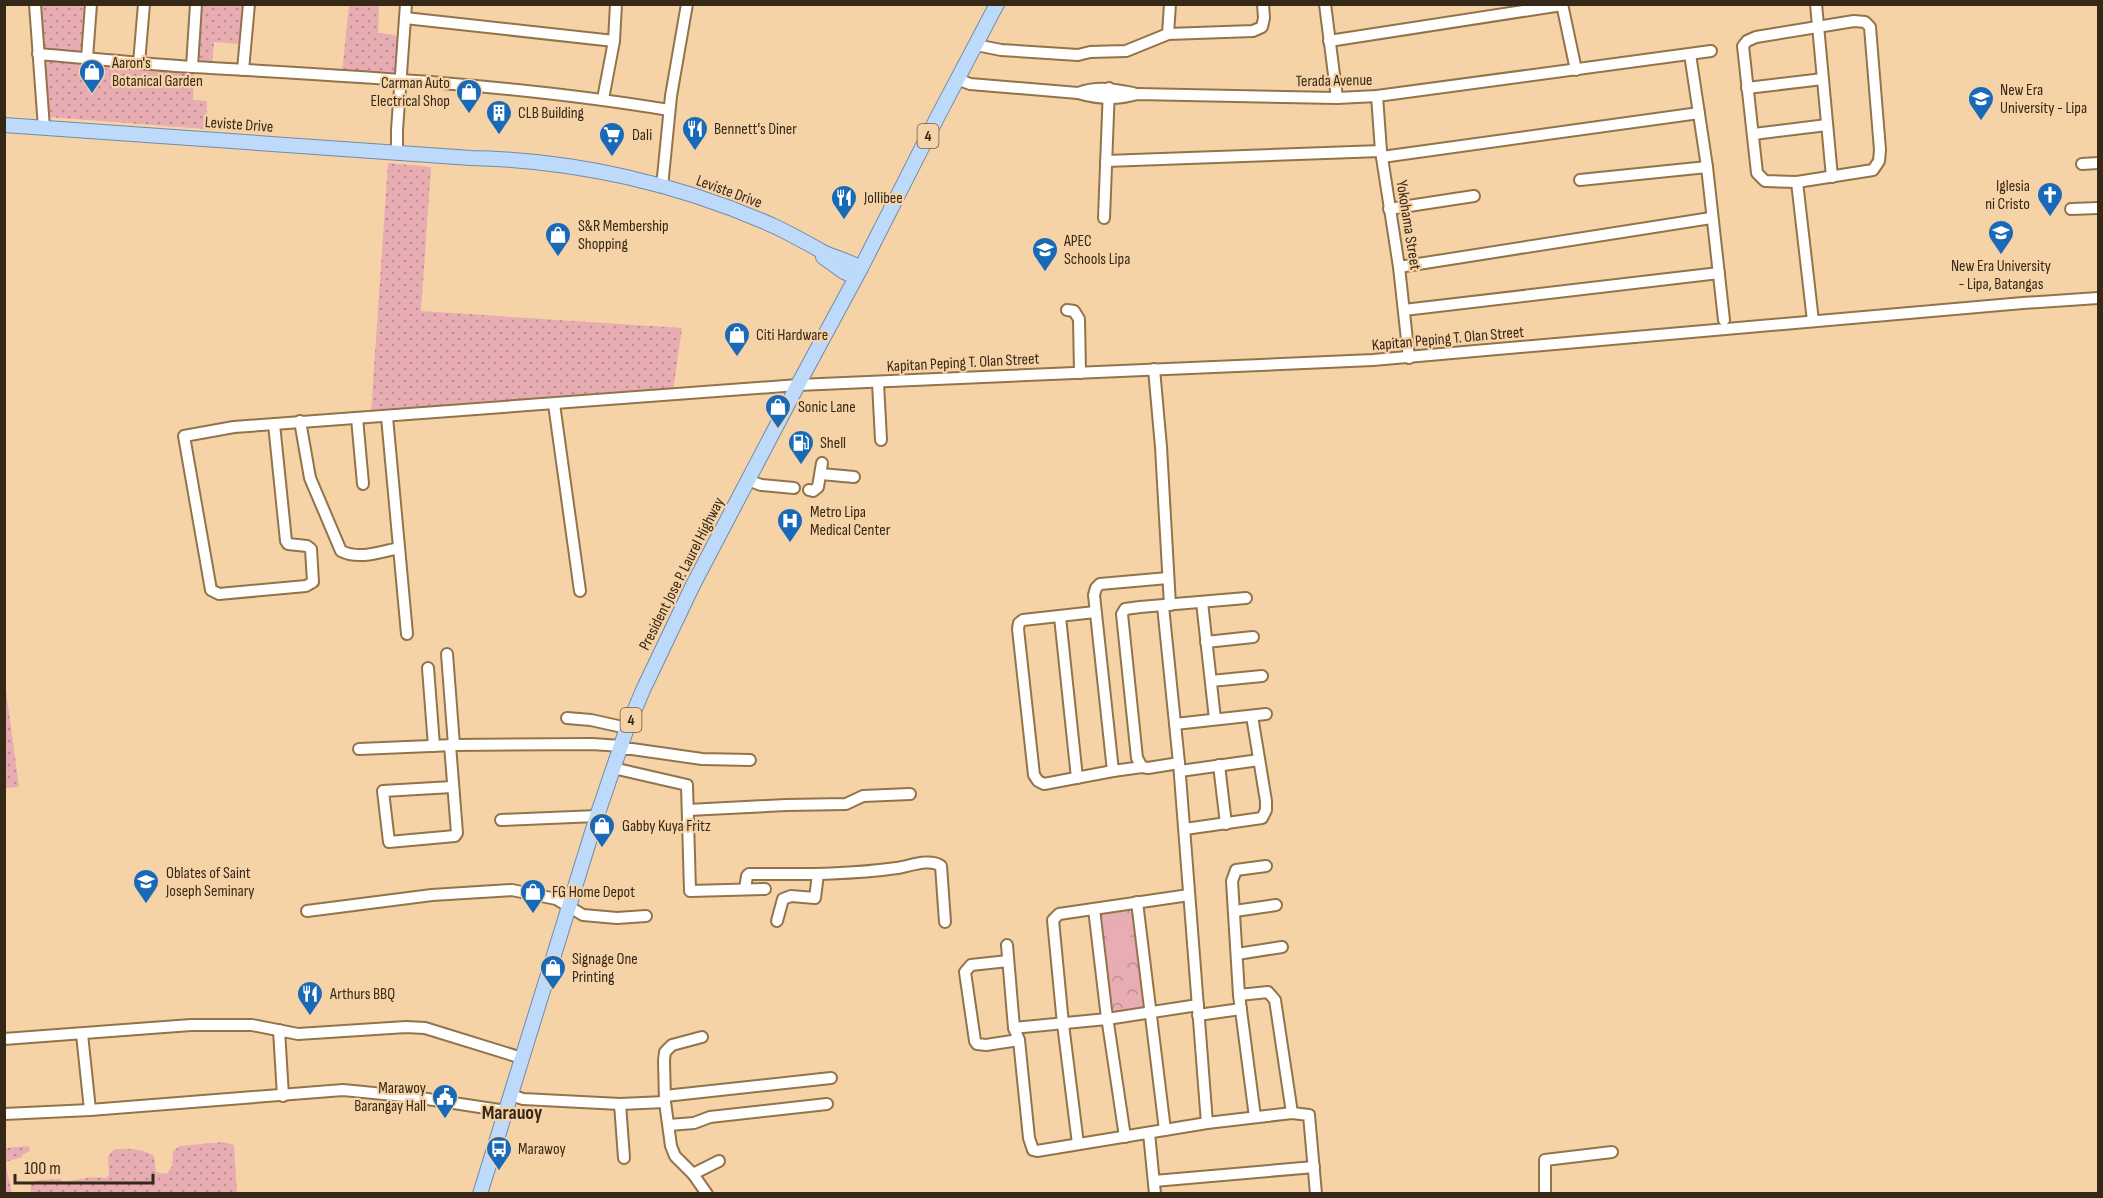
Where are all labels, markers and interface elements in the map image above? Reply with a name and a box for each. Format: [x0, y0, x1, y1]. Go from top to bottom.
place label: Aaron's Botanical Garden [111, 54, 203, 91]
shop icon: Aaron's Botanical Garden [77, 57, 107, 95]
street label: Terada Avenue [1295, 71, 1373, 91]
place label: Carman Auto Electrical Shop [370, 74, 450, 111]
shop icon: Carman Auto Electrical Shop [454, 77, 484, 115]
place label: New Era University - Lipa [2000, 81, 2087, 118]
school or university icon: New Era University - Lipa [1966, 84, 1996, 122]
building icon: CLB Building [484, 98, 514, 136]
place label: CLB Building [518, 104, 584, 123]
street label: Leviste Drive [204, 113, 274, 137]
restaurant icon: Bennett's Diner [680, 114, 710, 152]
supermarket icon: Dali [597, 120, 627, 158]
place label: Bennett's Diner [714, 120, 797, 139]
road number: 4 [918, 124, 938, 148]
place label: Dali [632, 126, 652, 145]
street label: Leviste Drive [694, 171, 764, 213]
place label: Iglesia ni Cristo [1985, 177, 2030, 214]
street label: Yokohama Street [1392, 179, 1424, 271]
church icon: Iglesia ni Cristo [2035, 180, 2065, 218]
restaurant icon: Jollibee [829, 183, 859, 221]
place label: Jollibee [863, 189, 903, 208]
place label: S&R Membership Shopping [578, 217, 669, 254]
school or university icon: New Era University - Lipa, Batangas [1986, 218, 2016, 256]
shop icon: S&R Membership Shopping [543, 220, 573, 258]
place label: APEC Schools Lipa [1063, 232, 1130, 269]
school or university icon: APEC Schools Lipa [1030, 235, 1060, 273]
place label: New Era University - Lipa, Batangas [1951, 257, 2051, 294]
shop icon: Citi Hardware [722, 320, 752, 358]
street label: Kapitan Peping T. Olan Street [1371, 323, 1525, 355]
place label: Citi Hardware [756, 326, 828, 345]
street label: Kapitan Peping T. Olan Street [886, 350, 1040, 376]
shop icon: Sonic Lane [763, 392, 793, 430]
place label: Sonic Lane [798, 398, 856, 417]
fuel station icon: Shell [786, 428, 816, 466]
place label: Shell [820, 434, 846, 453]
street label: President Jose P. Laurel Highway [635, 494, 729, 654]
place label: Metro Lipa Medical Center [810, 503, 891, 540]
hospital icon: Metro Lipa Medical Center [775, 506, 805, 544]
road number: 4 [620, 708, 642, 732]
shop icon: Gabby Kuya Fritz [587, 811, 617, 849]
place label: Gabby Kuya Fritz [622, 817, 711, 836]
place label: Oblates of Saint Joseph Seminary [165, 864, 255, 901]
school or university icon: Oblates of Saint Joseph Seminary [131, 867, 161, 905]
shop icon: FG Home Depot [518, 877, 548, 915]
place label: FG Home Depot [552, 883, 635, 902]
place label: Signage One Printing [572, 950, 638, 987]
shop icon: Signage One Printing [538, 953, 568, 991]
restaurant icon: Arthurs BBQ [295, 979, 325, 1017]
place label: Arthurs BBQ [329, 985, 395, 1004]
place label: Marawoy Barangay Hall [354, 1079, 426, 1116]
public building icon: Marawoy Barangay Hall [430, 1082, 460, 1120]
district label: Marauoy [482, 1101, 543, 1125]
bus stop icon: Marawoy [484, 1134, 514, 1172]
place label: Marawoy [518, 1140, 566, 1159]
scale bar [15, 1147, 153, 1185]
text: 100 m [24, 1158, 61, 1179]

